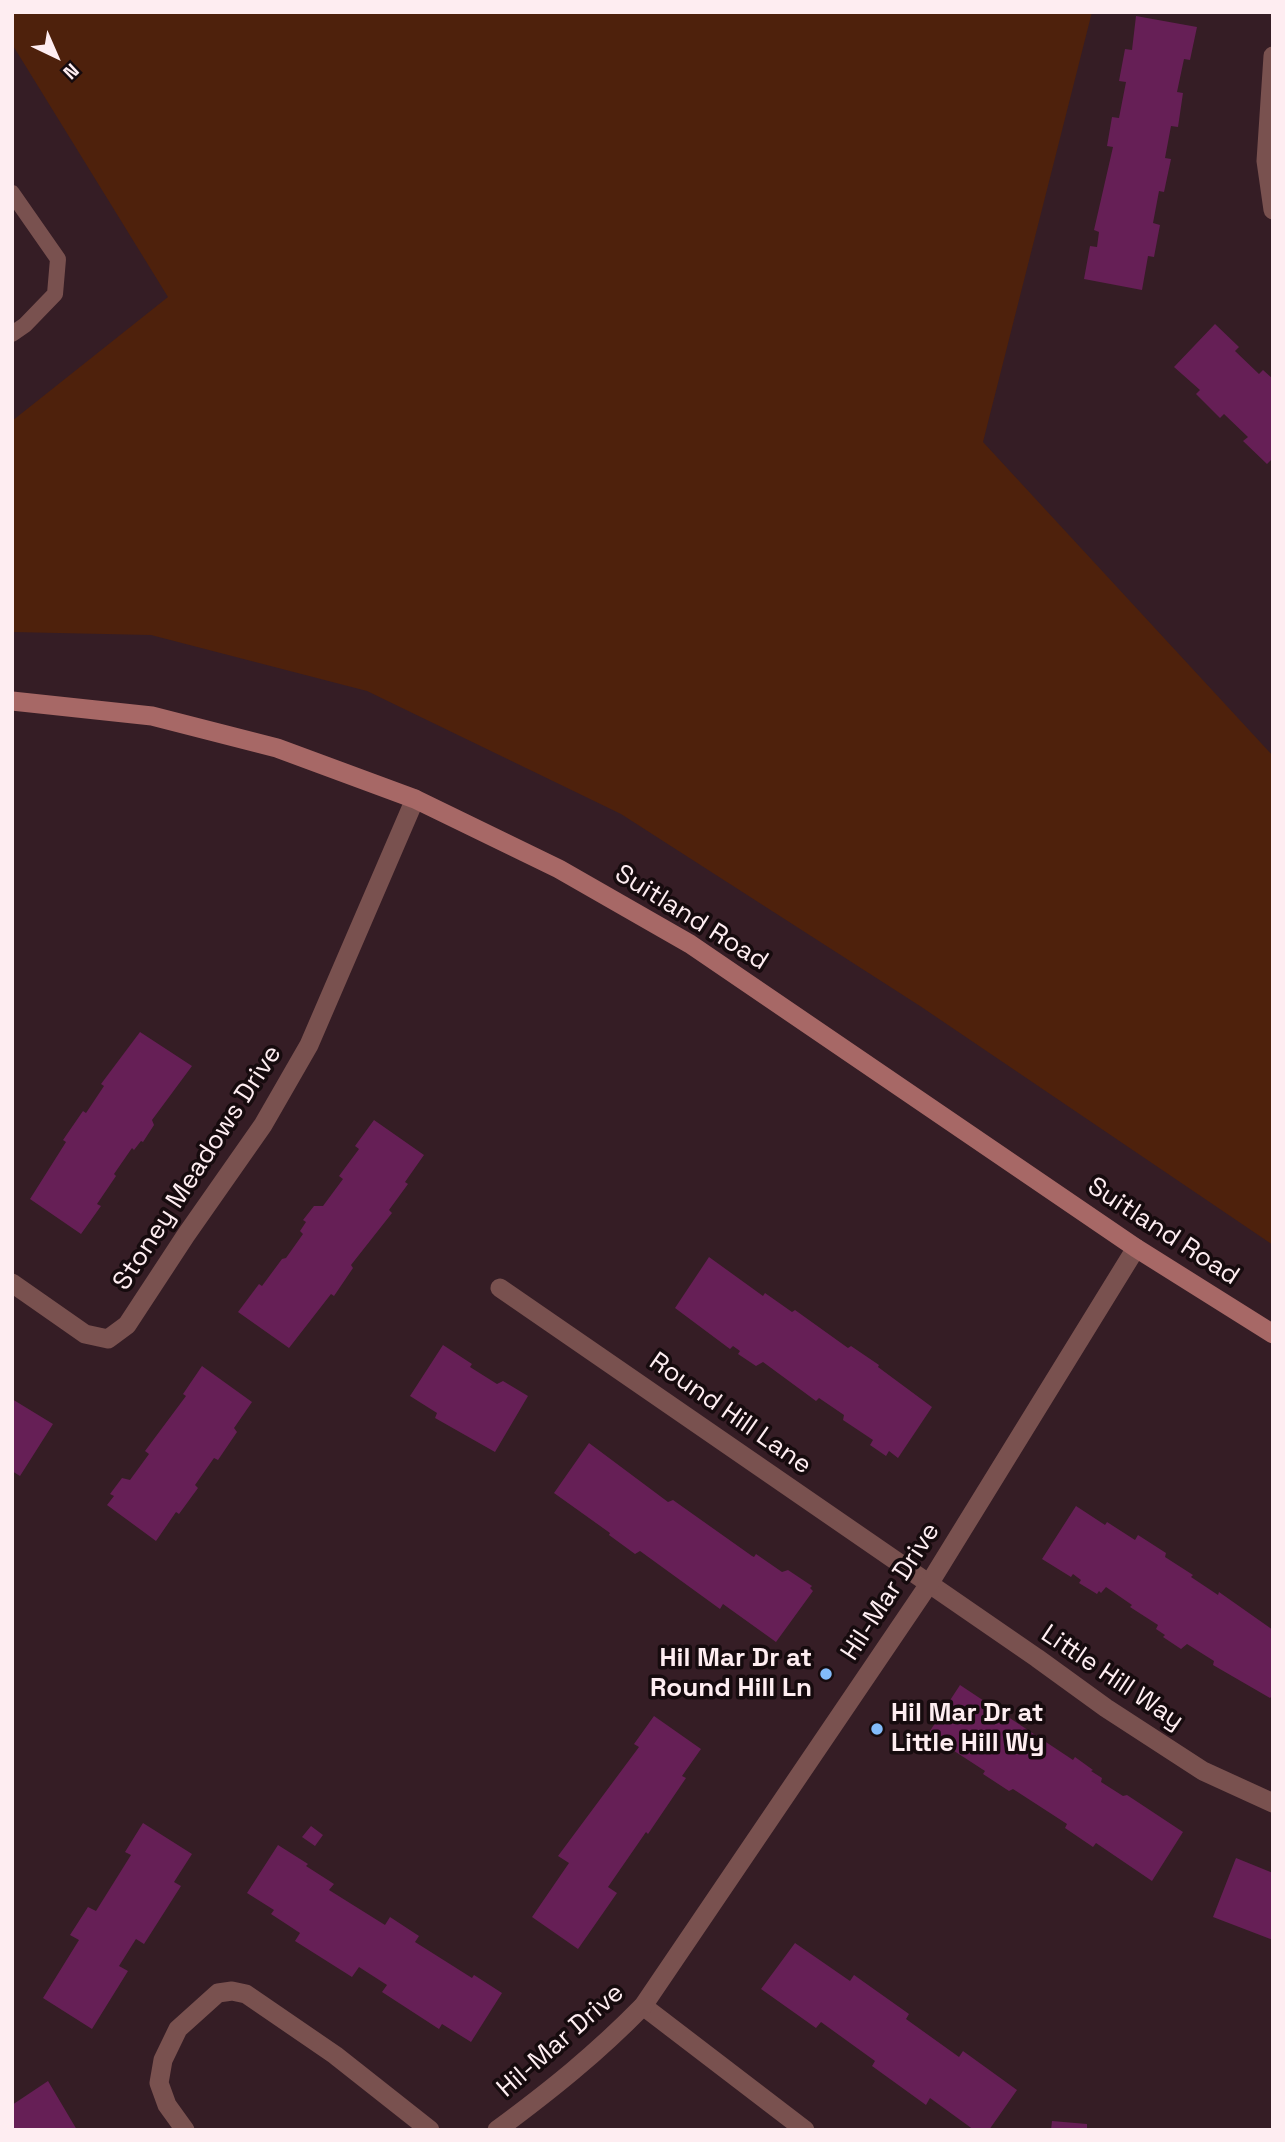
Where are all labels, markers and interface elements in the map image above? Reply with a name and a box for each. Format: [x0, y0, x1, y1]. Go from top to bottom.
north arrow [21, 21, 91, 91]
text: N [58, 58, 84, 85]
street label: Suitland Road [609, 858, 773, 978]
street label: Stoney Meadows Drive [107, 1040, 289, 1296]
street label: Suitland Road [1081, 1171, 1245, 1293]
street label: Round Hill Lane [643, 1346, 817, 1482]
street label: Hil-Mar Drive [835, 1517, 947, 1667]
street label: Little Hill Way [1035, 1619, 1189, 1737]
place label: Hil Mar Dr at Round Hill Ln [650, 1643, 812, 1704]
marker: Hil Mar Dr at Round Hill Ln [818, 1666, 834, 1682]
place label: Hil Mar Dr at Little Hill Wy [891, 1698, 1045, 1760]
marker: Hil Mar Dr at Little Hill Wy [869, 1721, 885, 1737]
street label: Hil-Mar Drive [491, 1977, 631, 2105]

